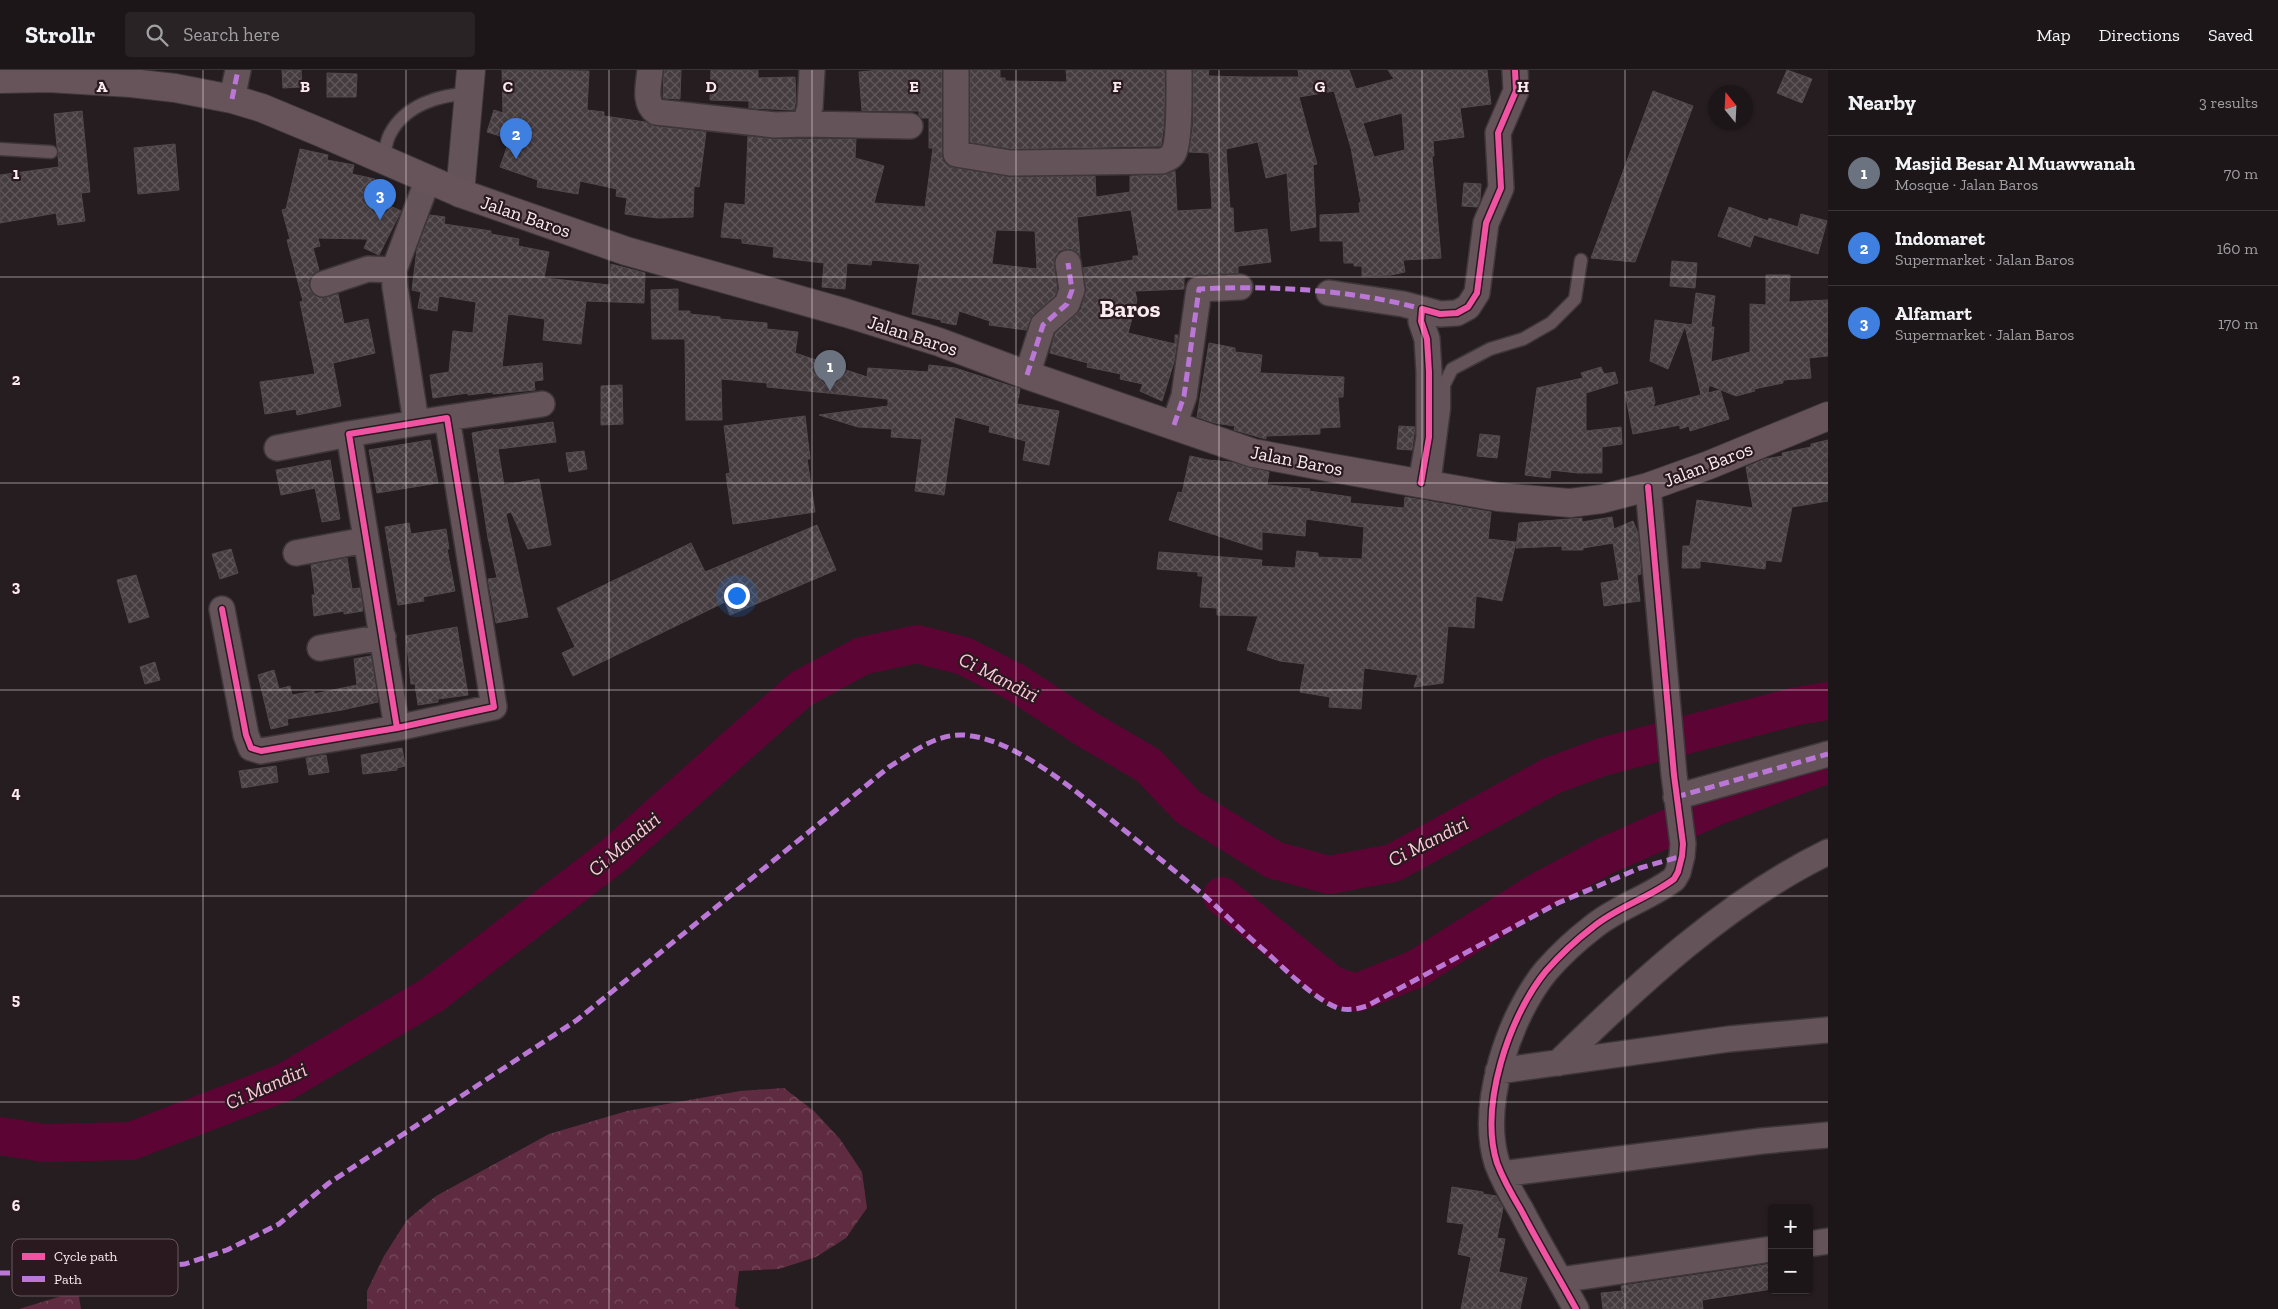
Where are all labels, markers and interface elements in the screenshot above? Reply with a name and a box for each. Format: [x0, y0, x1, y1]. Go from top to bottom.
search box [125, 12, 475, 57]
text: Strollr [25, 20, 95, 49]
icon: search [143, 21, 171, 49]
text: Search here [183, 23, 280, 46]
text: Map [2036, 24, 2071, 46]
text: Directions [2099, 24, 2180, 46]
text: Saved [2208, 24, 2253, 46]
text: A [97, 77, 108, 96]
text: B [300, 77, 310, 96]
text: C [503, 77, 513, 96]
text: D [705, 77, 717, 96]
text: E [909, 77, 919, 96]
text: F [1112, 77, 1122, 96]
text: G [1315, 77, 1326, 96]
text: H [1517, 77, 1529, 96]
north arrow [1708, 85, 1753, 130]
text: Nearby [1848, 90, 1916, 115]
text: 3 results [2199, 93, 2258, 112]
pin: 2 [500, 118, 532, 159]
text: Masjid Besar Al Muawwanah [1895, 152, 2135, 175]
text: 1 [13, 164, 20, 183]
text: 1 [1861, 164, 1867, 183]
text: 70 m [2224, 164, 2258, 183]
text: Mosque · Jalan Baros [1895, 175, 2038, 194]
pin: 3 [364, 179, 396, 220]
street label: Jalan Baros [478, 190, 574, 243]
text: Indomaret [1895, 227, 1985, 250]
text: 2 [1860, 239, 1868, 258]
text: 160 m [2217, 239, 2258, 258]
text: Supermarket · Jalan Baros [1895, 250, 2074, 269]
district label: Baros [1099, 294, 1161, 323]
text: Alfamart [1895, 302, 1972, 325]
street label: Jalan Baros [865, 310, 961, 361]
text: 3 [1860, 314, 1868, 333]
text: 170 m [2218, 314, 2258, 333]
text: Supermarket · Jalan Baros [1895, 325, 2074, 344]
pin: 1 [814, 350, 846, 391]
text: 2 [12, 370, 21, 389]
street label: Jalan Baros [1660, 437, 1756, 492]
street label: Jalan Baros [1249, 440, 1345, 481]
text: 3 [12, 577, 21, 596]
your location [724, 583, 750, 609]
water label: Ci Mandiri [955, 647, 1043, 707]
text: 4 [11, 783, 21, 802]
water label: Ci Mandiri [583, 807, 665, 881]
water label: Ci Mandiri [1384, 811, 1472, 871]
text: 5 [12, 990, 20, 1009]
water label: Ci Mandiri [222, 1057, 310, 1115]
text: 6 [12, 1196, 21, 1215]
map controls [1768, 1204, 1813, 1294]
button: + [1768, 1204, 1813, 1249]
legend [12, 1239, 178, 1296]
text: Cycle path [54, 1248, 118, 1265]
button: − [1768, 1249, 1813, 1294]
text: Path [54, 1271, 82, 1288]

